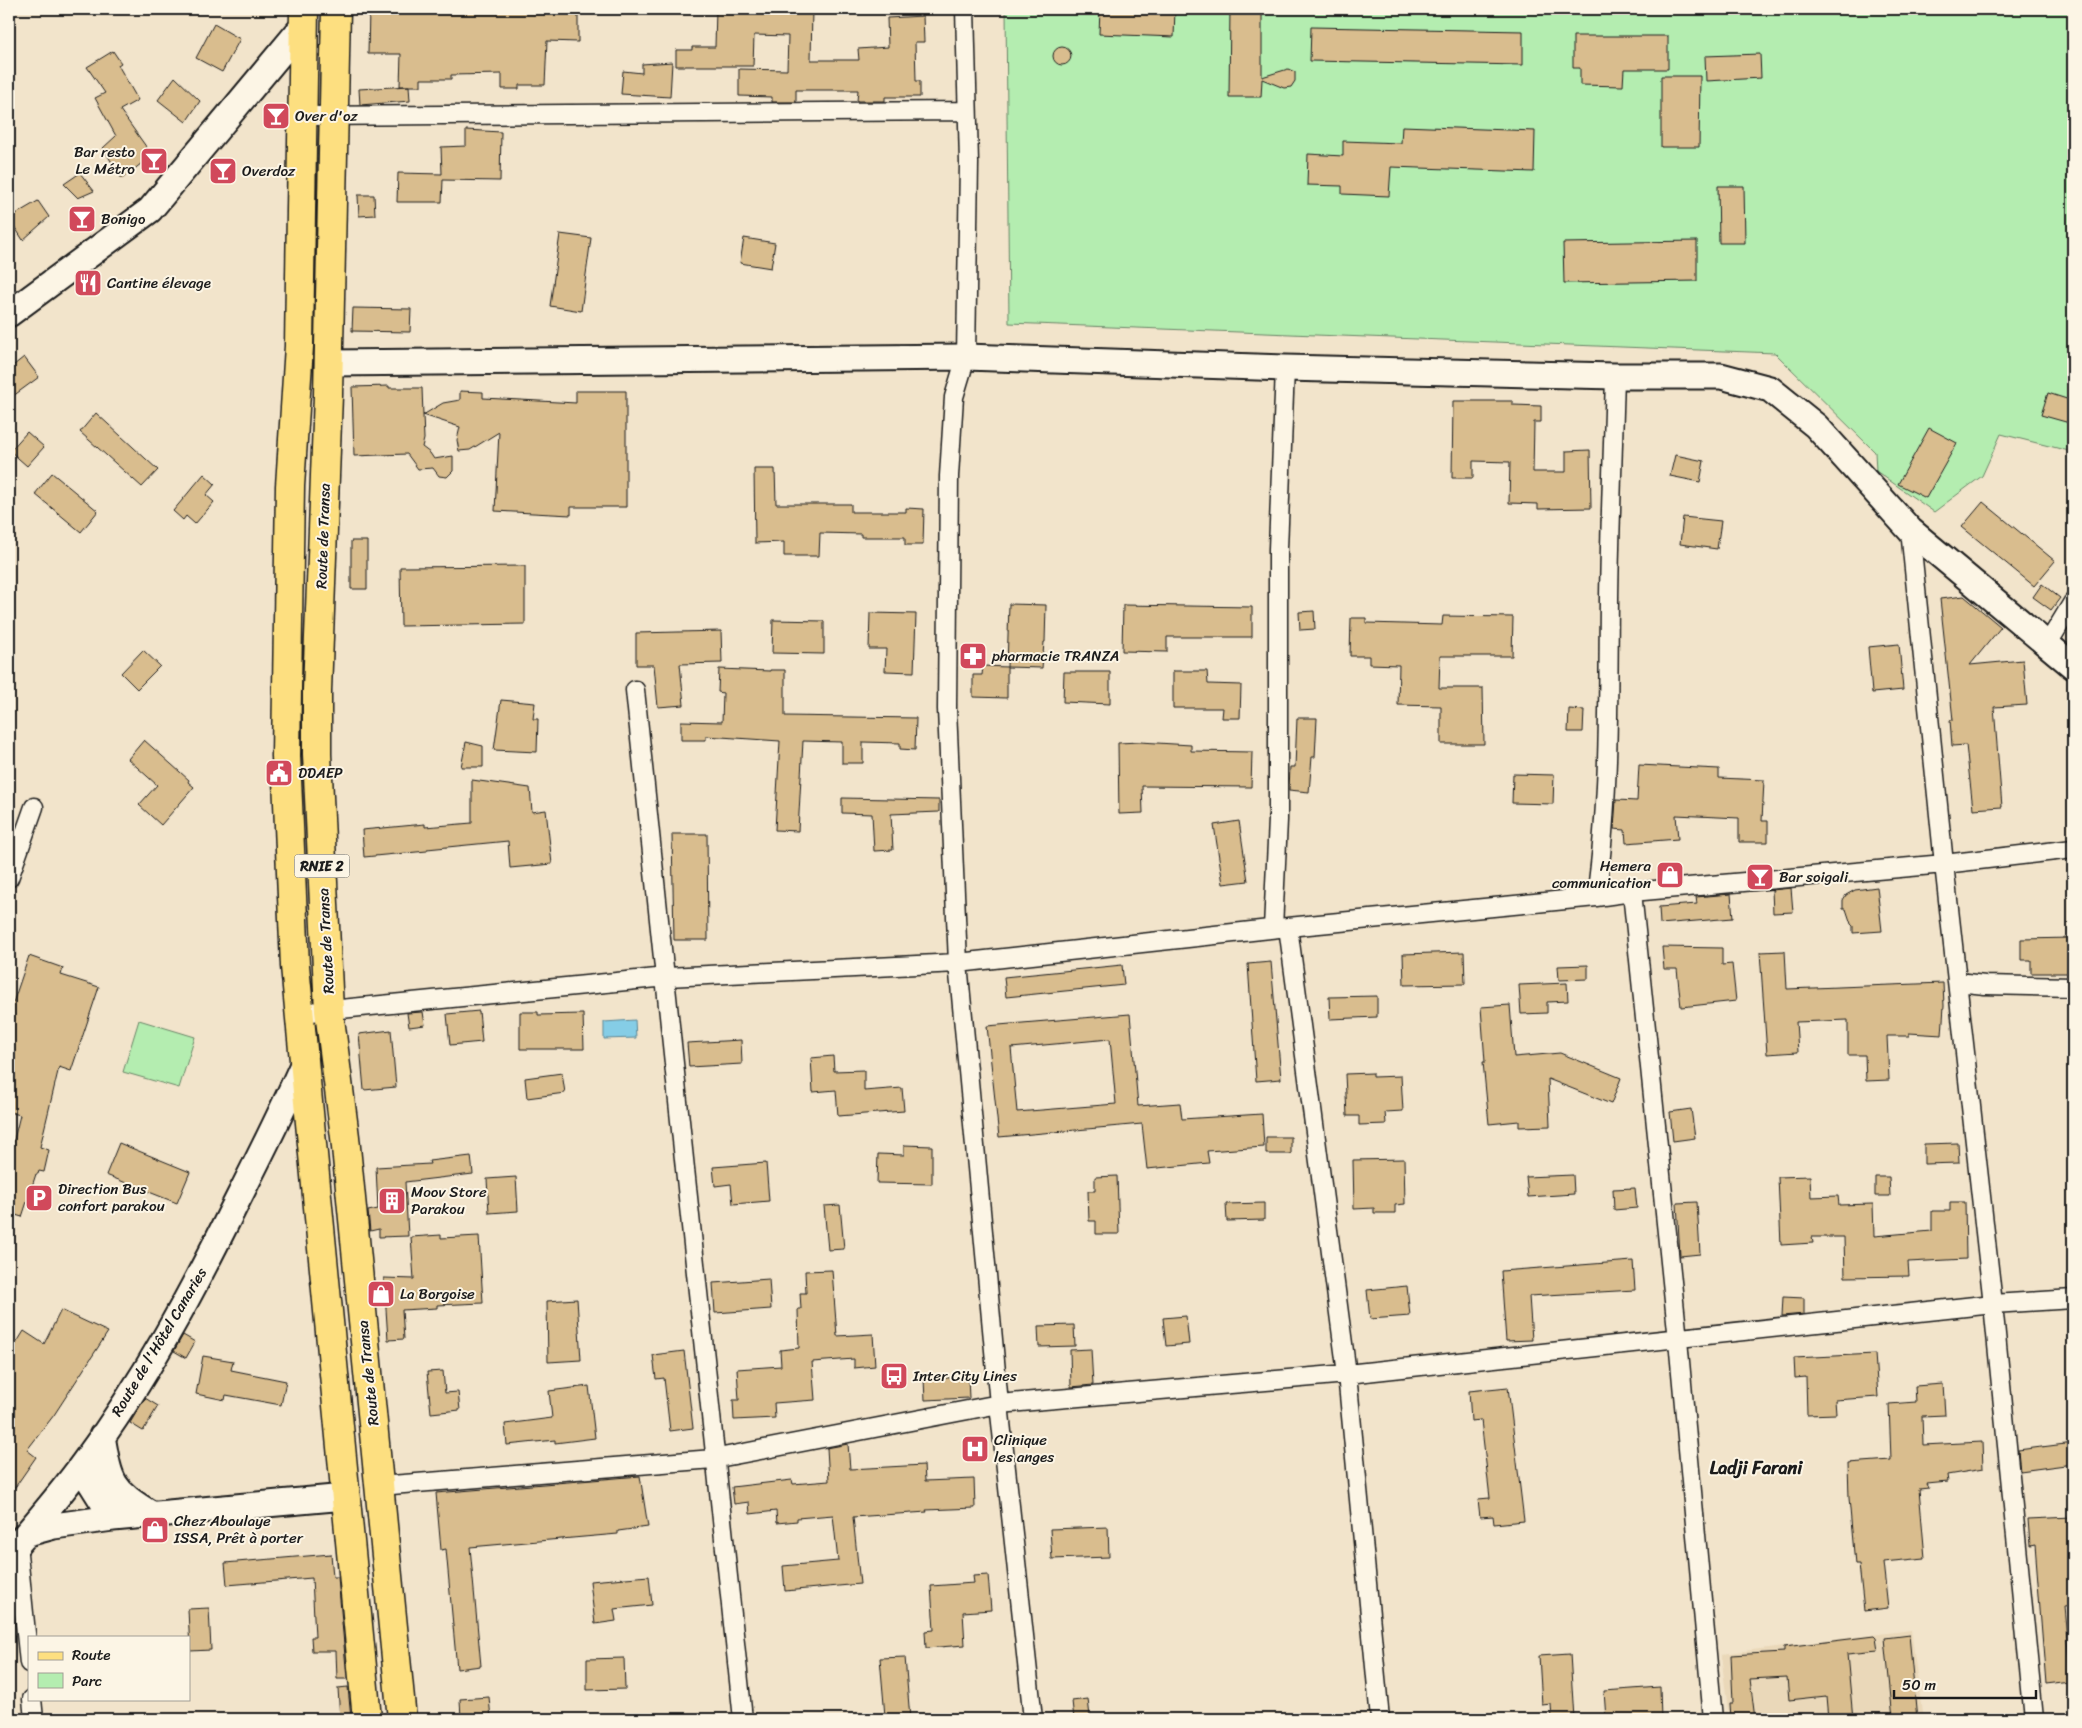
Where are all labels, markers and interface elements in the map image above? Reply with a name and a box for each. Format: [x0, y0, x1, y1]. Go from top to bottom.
bar icon: Over d'oz [261, 101, 291, 131]
place label: Over d'oz [295, 103, 359, 129]
place label: Bar resto Le Métro [74, 139, 136, 182]
bar icon: Bar resto Le Métro [139, 146, 169, 176]
bar icon: Overdoz [208, 156, 238, 186]
place label: Overdoz [242, 158, 296, 184]
bar icon: Bonigo [67, 204, 97, 234]
place label: Bonigo [101, 206, 146, 232]
restaurant icon: Cantine élevage [73, 268, 103, 298]
place label: Cantine élevage [107, 270, 211, 296]
street label: Route de Transa [308, 482, 338, 589]
pharmacy icon: pharmacie TRANZA [958, 641, 988, 671]
place label: pharmacie TRANZA [991, 643, 1119, 669]
public building icon: DDAEP [264, 758, 294, 788]
place label: DDAEP [298, 760, 343, 786]
place label: Hemera communication [1552, 853, 1651, 896]
road number: RNIE 2 [294, 854, 350, 878]
shop icon: Hemera communication [1655, 860, 1685, 890]
bar icon: Bar soigali [1745, 862, 1775, 892]
place label: Bar soigali [1779, 864, 1849, 890]
street label: Route de Transa [310, 887, 342, 994]
place label: Direction Bus confort parakou [58, 1176, 165, 1219]
place label: Moov Store Parakou [411, 1179, 487, 1222]
parking icon: Direction Bus confort parakou [24, 1183, 54, 1213]
building icon: Moov Store Parakou [377, 1186, 407, 1216]
street label: Route de l'Hôtel Canaries [104, 1262, 214, 1422]
shop icon: La Borgoise [366, 1279, 396, 1309]
place label: La Borgoise [400, 1281, 475, 1307]
street label: Route de Transa [350, 1319, 386, 1427]
bus stop icon: Inter City Lines [879, 1361, 909, 1391]
place label: Inter City Lines [912, 1363, 1017, 1389]
place label: Clinique les anges [994, 1427, 1054, 1470]
hospital icon: Clinique les anges [960, 1434, 990, 1464]
district label: Ladji Farani [1710, 1452, 1803, 1484]
place label: Chez Aboulaye ISSA, Prêt à porter [173, 1508, 304, 1551]
shop icon: Chez Aboulaye ISSA, Prêt à porter [140, 1515, 170, 1545]
legend [28, 1636, 190, 1700]
text: Route [72, 1642, 111, 1668]
text: Parc [72, 1668, 102, 1694]
scale bar [1894, 1668, 2037, 1700]
text: 50 m [1902, 1672, 1937, 1698]

